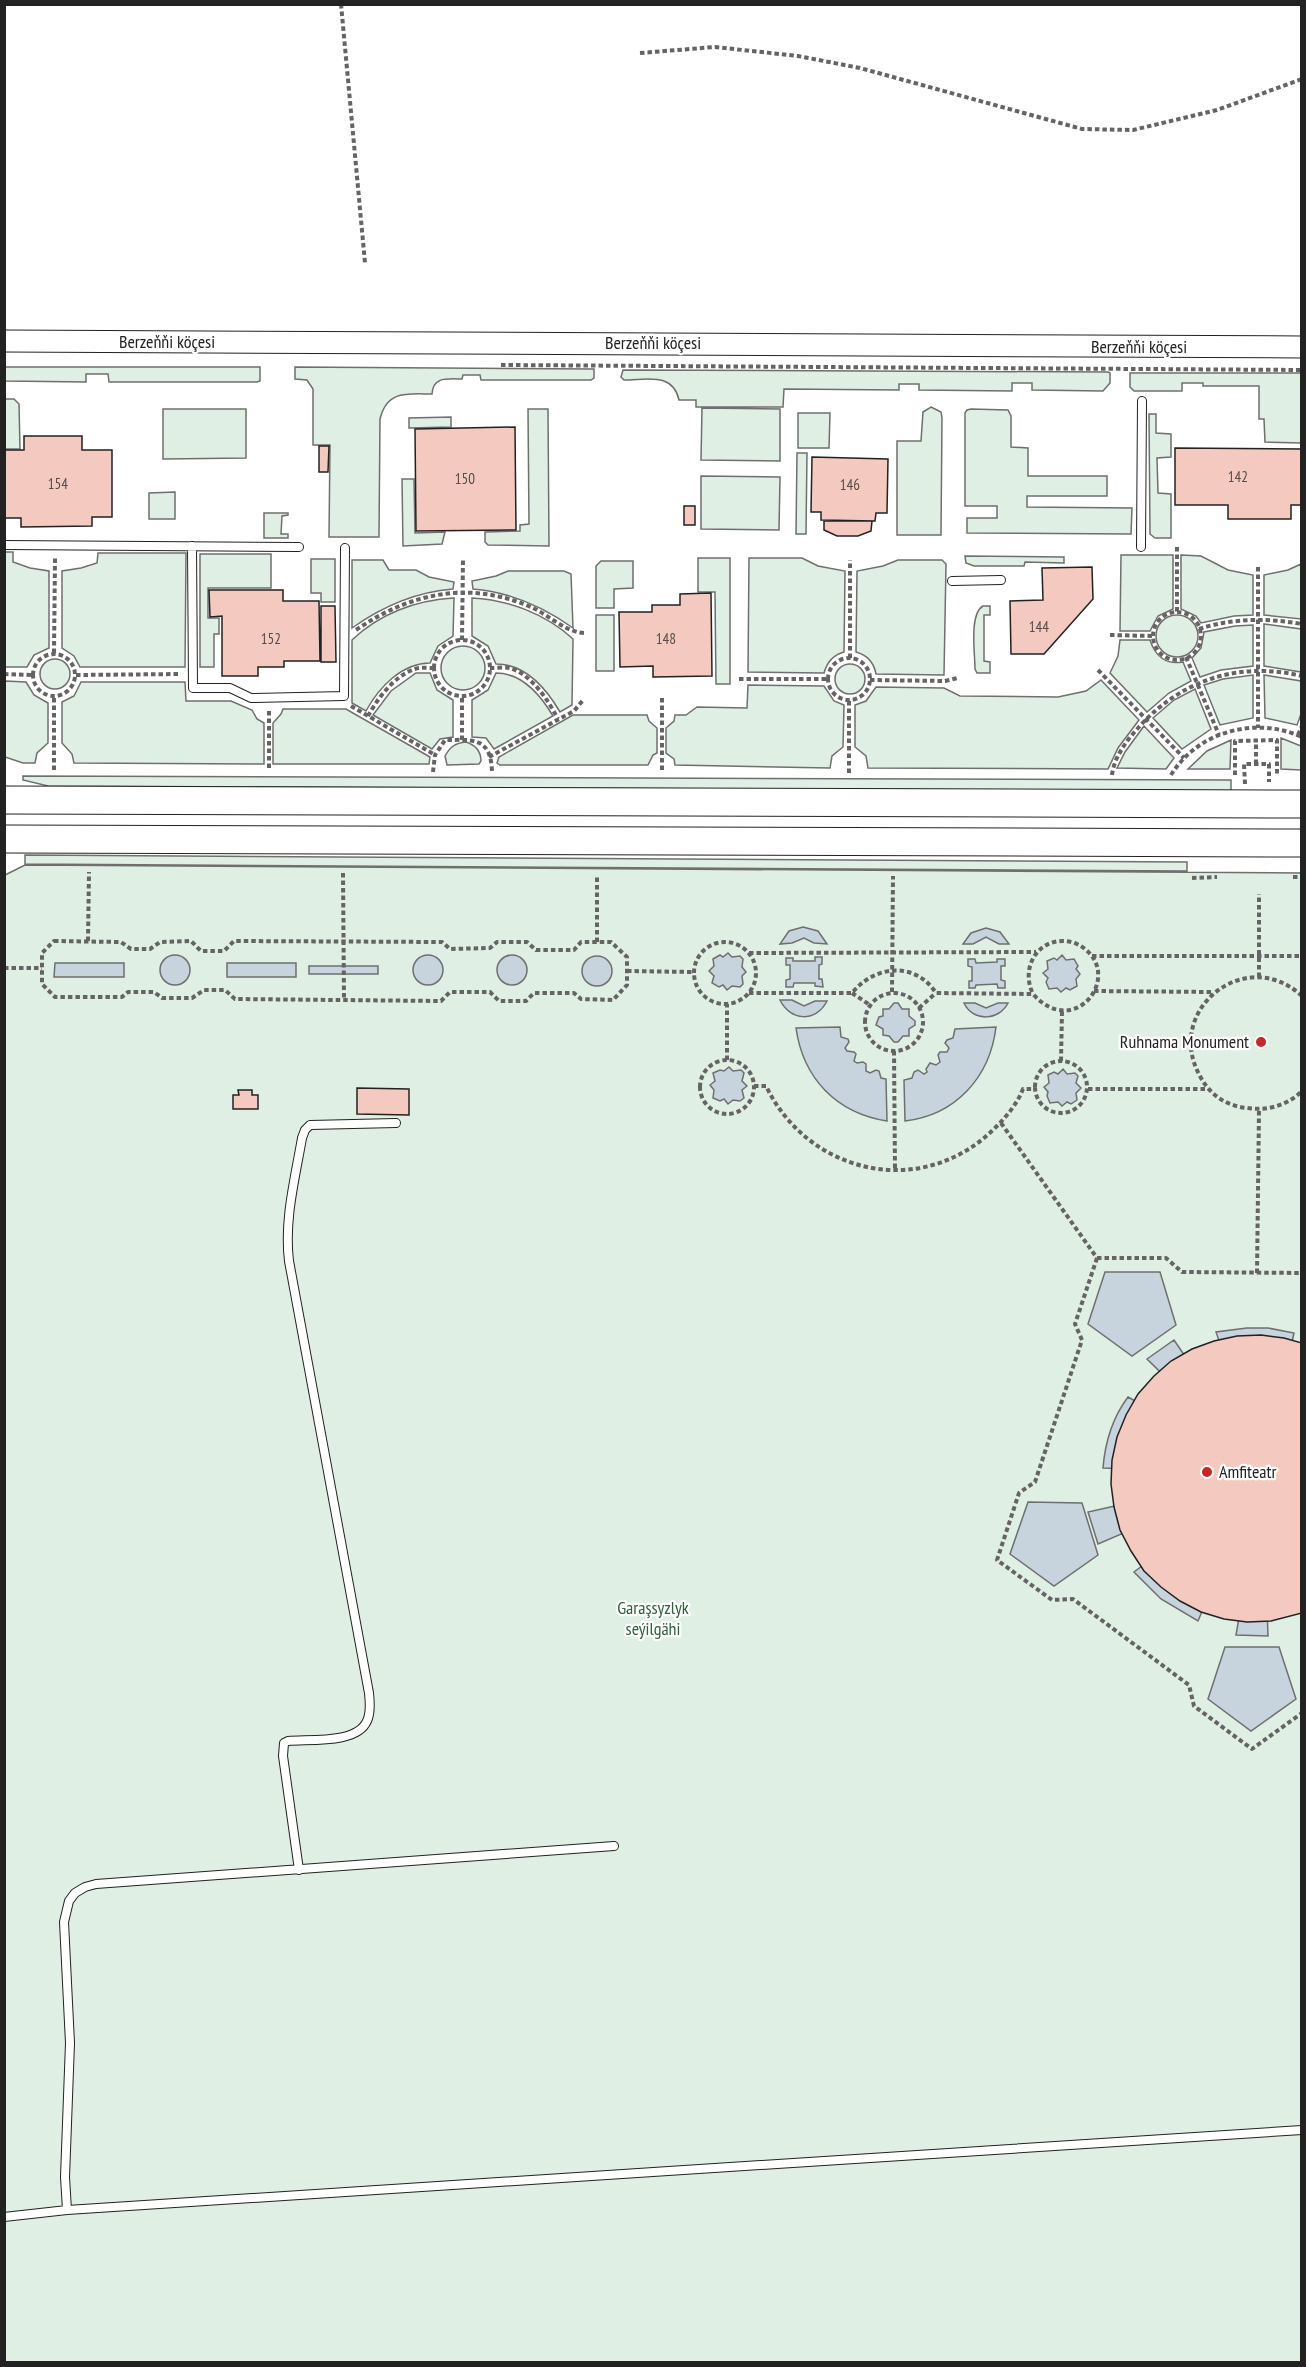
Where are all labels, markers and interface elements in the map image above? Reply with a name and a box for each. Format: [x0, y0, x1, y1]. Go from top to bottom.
street label: Berzeňňi köçesi [119, 330, 215, 353]
street label: Berzeňňi köçesi [605, 331, 701, 354]
street label: Berzeňňi köçesi [1091, 335, 1187, 358]
house number: 142 [1228, 467, 1248, 486]
house number: 150 [455, 469, 475, 488]
house number: 154 [48, 474, 68, 493]
house number: 146 [840, 475, 860, 494]
house number: 144 [1029, 617, 1049, 636]
house number: 152 [261, 629, 281, 648]
house number: 148 [656, 629, 676, 648]
place label: Ruhnama Monument [1120, 1030, 1249, 1053]
marker: Ruhnama Monument [1254, 1035, 1268, 1049]
place label: Amfiteatr [1219, 1460, 1276, 1483]
marker: Amfiteatr [1200, 1465, 1214, 1479]
park label: Garaşsyzlyk seýilgähi [617, 1596, 689, 1640]

